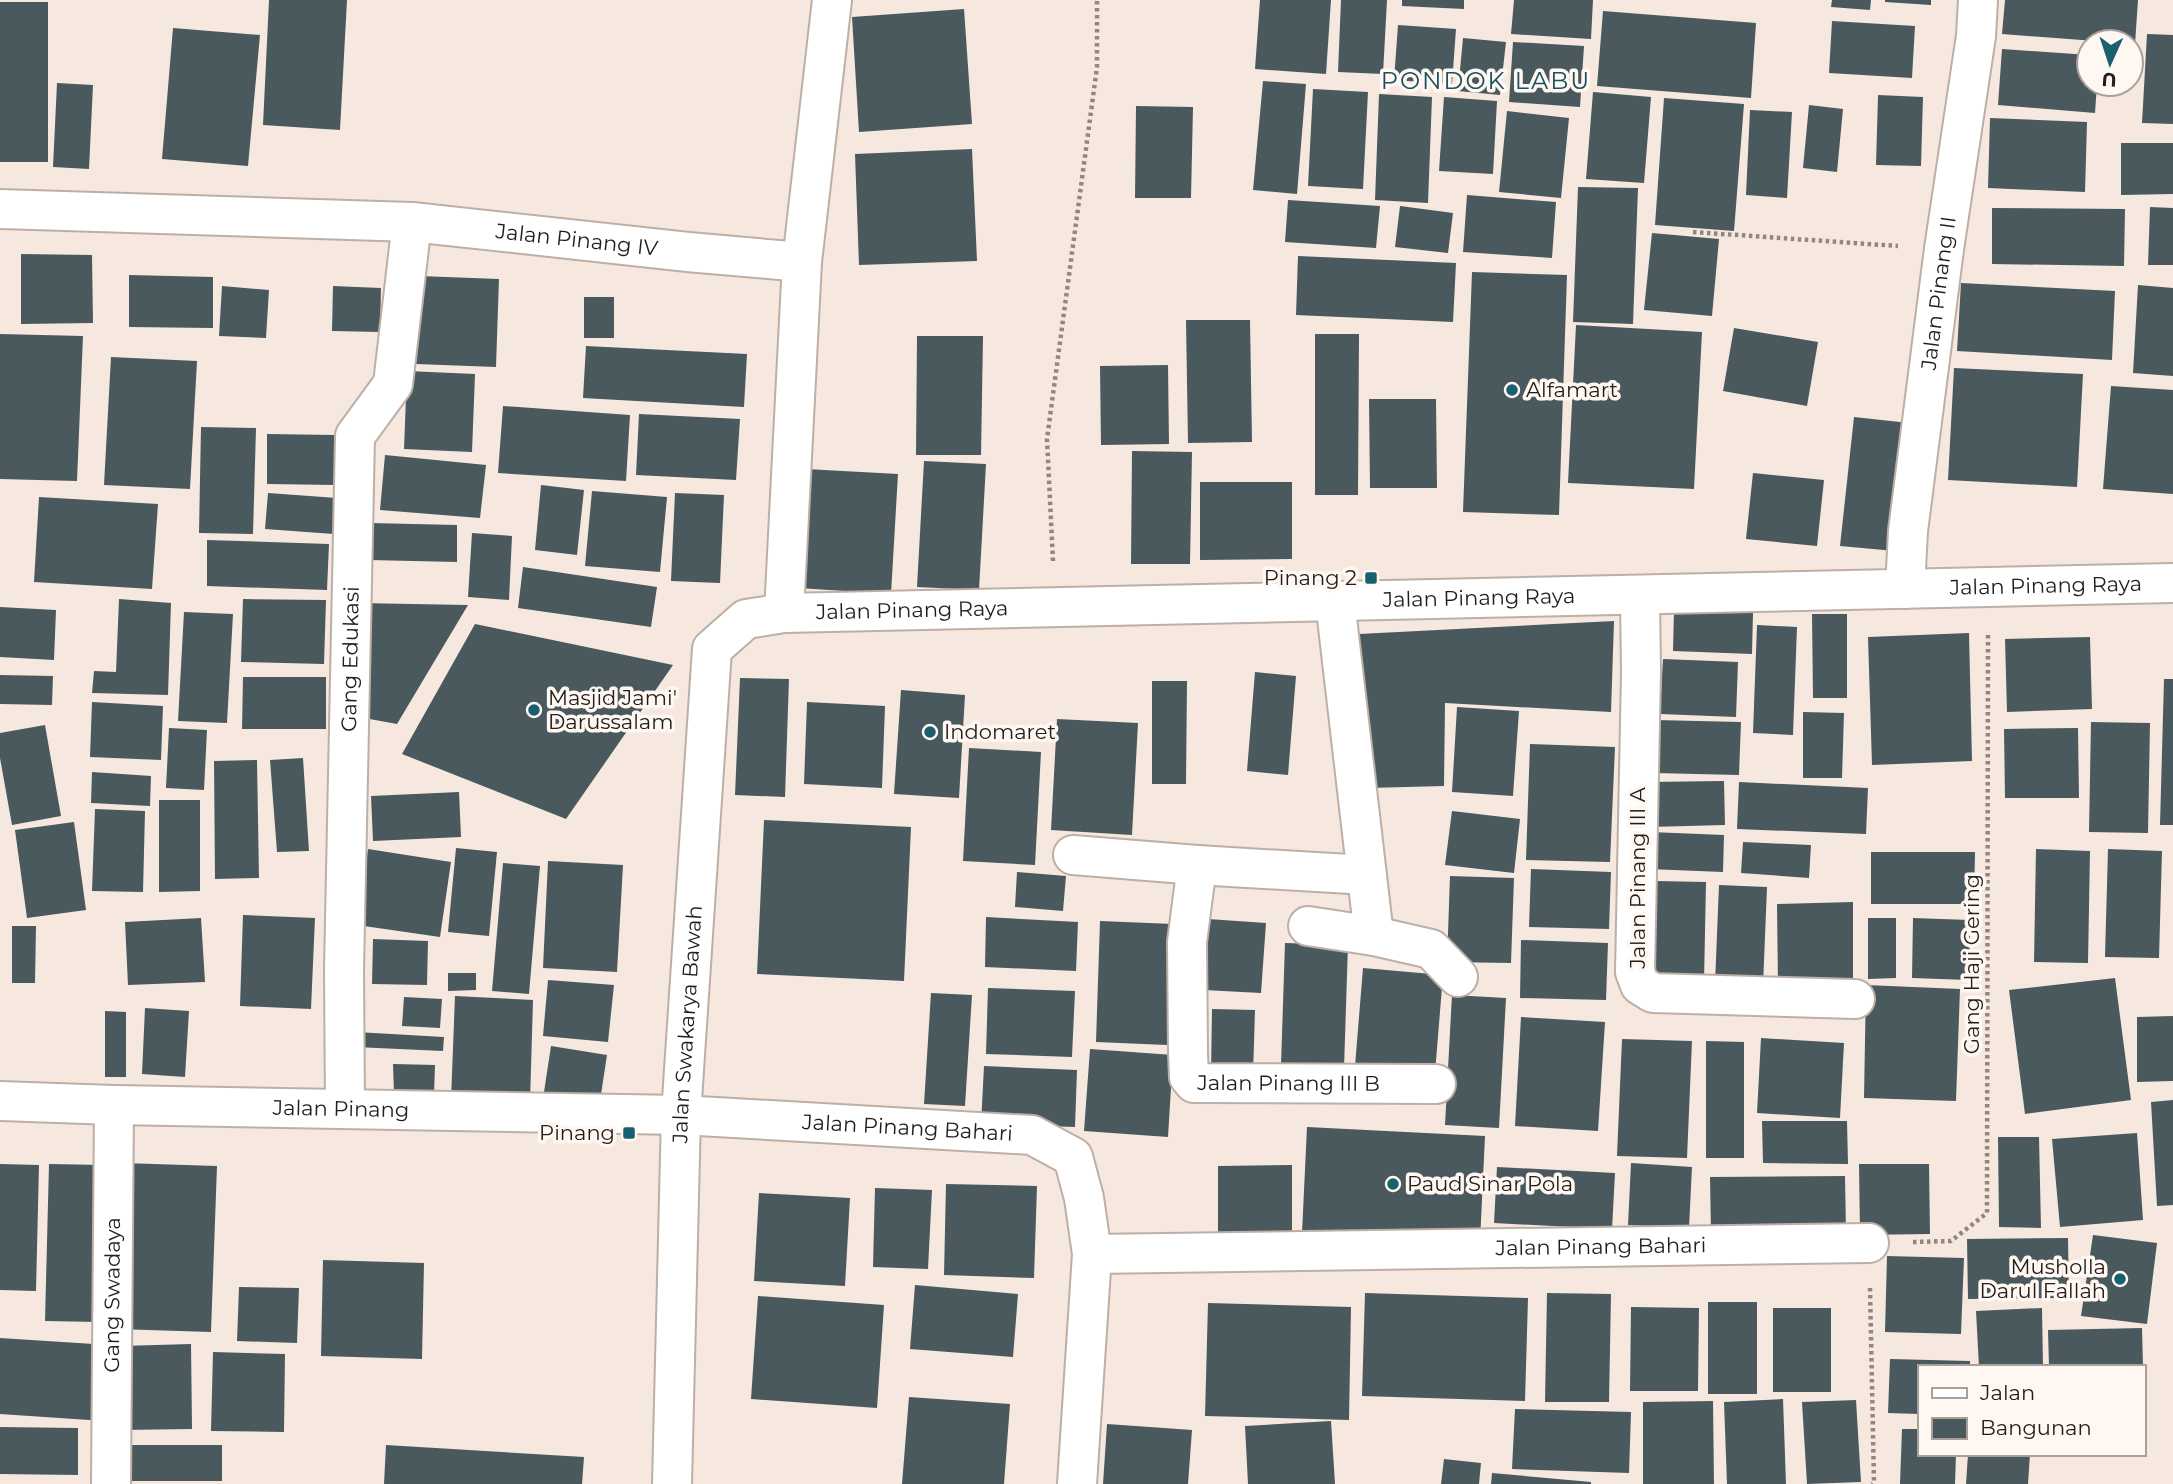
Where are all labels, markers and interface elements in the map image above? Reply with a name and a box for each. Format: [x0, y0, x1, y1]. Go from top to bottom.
north arrow [2075, 28, 2145, 98]
district label: PONDOK LABU [1381, 66, 1591, 95]
text: U [2101, 68, 2117, 91]
street label: Jalan Pinang II [1916, 214, 1961, 372]
street label: Jalan Pinang IV [494, 218, 659, 261]
place label: Alfamart [1526, 377, 1618, 402]
marker: Alfamart [1504, 382, 1520, 398]
place label: Pinang 2 [1264, 565, 1357, 590]
marker: Pinang 2 [1363, 570, 1379, 586]
street label: Jalan Pinang Raya [1948, 571, 2142, 600]
street label: Jalan Pinang Raya [1381, 583, 1575, 612]
street label: Gang Edukasi [336, 586, 364, 732]
street label: Jalan Pinang Raya [814, 595, 1009, 624]
place label: Masjid Jami' Darussalam [548, 685, 677, 734]
marker: Masjid Jami' Darussalam [526, 702, 542, 718]
place label: Indomaret [944, 719, 1056, 744]
marker: Indomaret [922, 724, 938, 740]
street label: Jalan Pinang III A [1625, 786, 1650, 970]
street label: Gang Haji Gering [1959, 874, 1984, 1054]
street label: Jalan Swakarya Bawah [667, 904, 707, 1145]
street label: Jalan Pinang III B [1196, 1070, 1380, 1096]
street label: Jalan Pinang [271, 1095, 409, 1122]
street label: Jalan Pinang Bahari [801, 1109, 1013, 1146]
place label: Pinang [539, 1120, 615, 1145]
marker: Pinang [621, 1125, 637, 1141]
place label: Paud Sinar Pola [1407, 1171, 1573, 1196]
marker: Paud Sinar Pola [1385, 1176, 1401, 1192]
street label: Gang Swadaya [99, 1217, 125, 1373]
street label: Jalan Pinang Bahari [1494, 1232, 1707, 1260]
place label: Musholla Darul Fallah [1979, 1254, 2106, 1303]
marker: Musholla Darul Fallah [2112, 1271, 2128, 1287]
legend [1918, 1365, 2145, 1456]
text: Jalan [1979, 1380, 2035, 1405]
text: Bangunan [1980, 1415, 2092, 1440]

